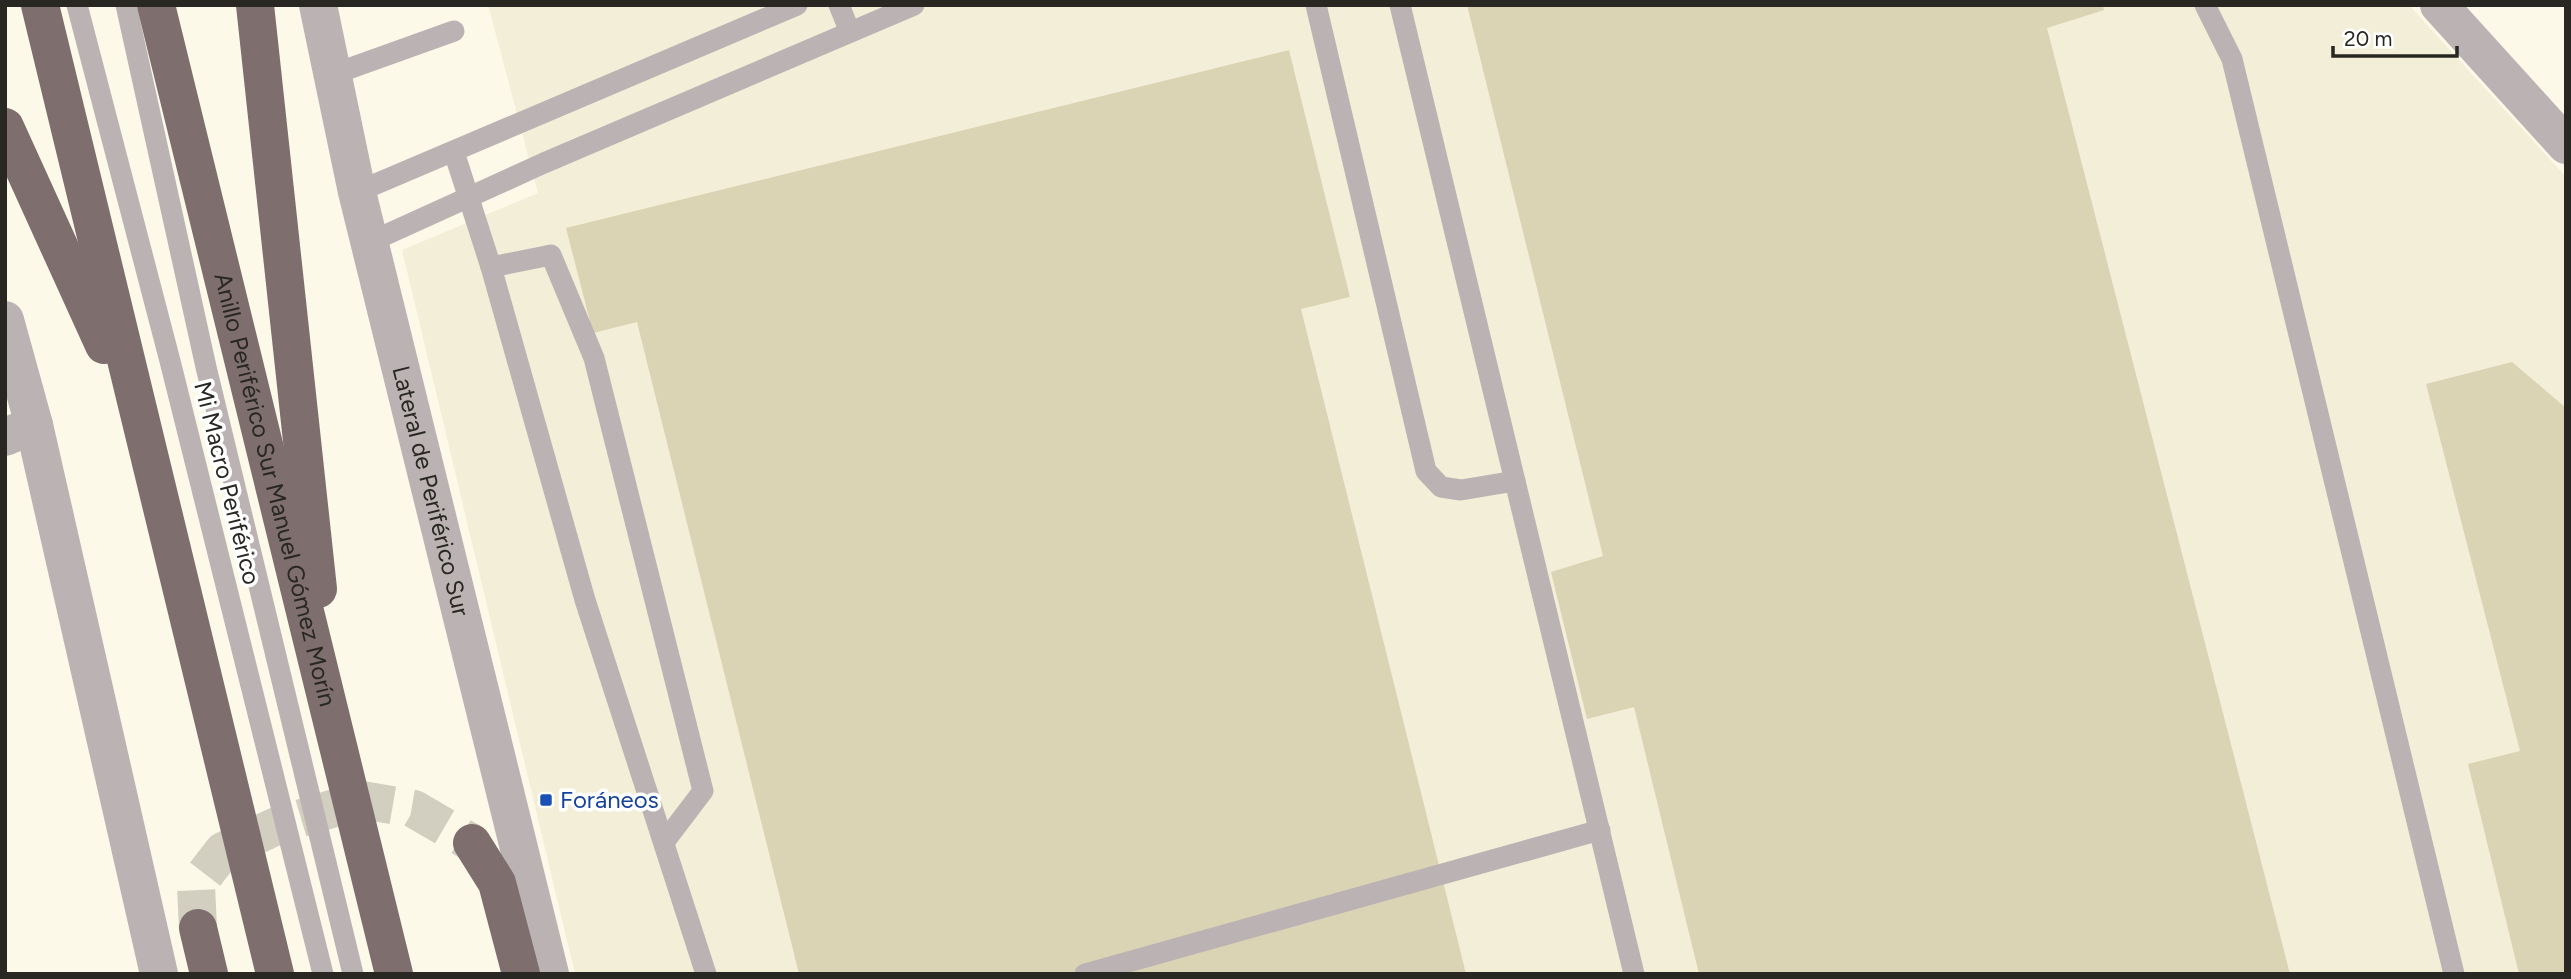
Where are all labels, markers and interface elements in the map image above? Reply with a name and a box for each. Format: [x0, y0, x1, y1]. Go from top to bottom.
scale bar [2333, 14, 2457, 58]
text: 20 m [2344, 26, 2392, 51]
street label: Anillo Periférico Sur Manuel Gómez Morín [208, 270, 343, 709]
street label: Lateral de Periférico Sur [386, 363, 476, 619]
street label: Mi Macro Periférico [188, 378, 267, 587]
place label: Foráneos [560, 785, 659, 814]
marker: Foráneos [538, 792, 554, 808]

